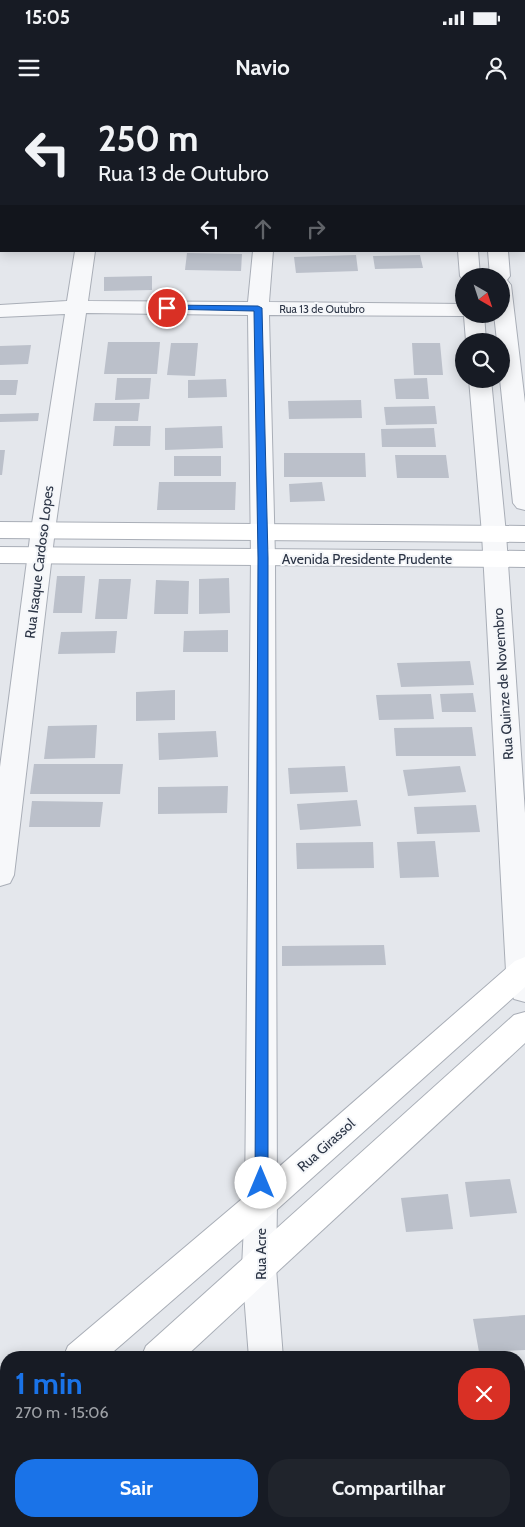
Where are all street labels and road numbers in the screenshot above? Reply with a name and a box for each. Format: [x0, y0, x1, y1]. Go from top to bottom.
street label: Rua 13 de Outubro [279, 302, 365, 316]
street label: Rua Isaque Cardoso Lopes [21, 484, 57, 639]
street label: Avenida Presidente Prudente [282, 550, 452, 568]
street label: Rua Quinze de Novembro [489, 607, 517, 761]
street label: Rua Girassol [293, 1114, 359, 1176]
street label: Rua Acre [252, 1228, 270, 1280]

